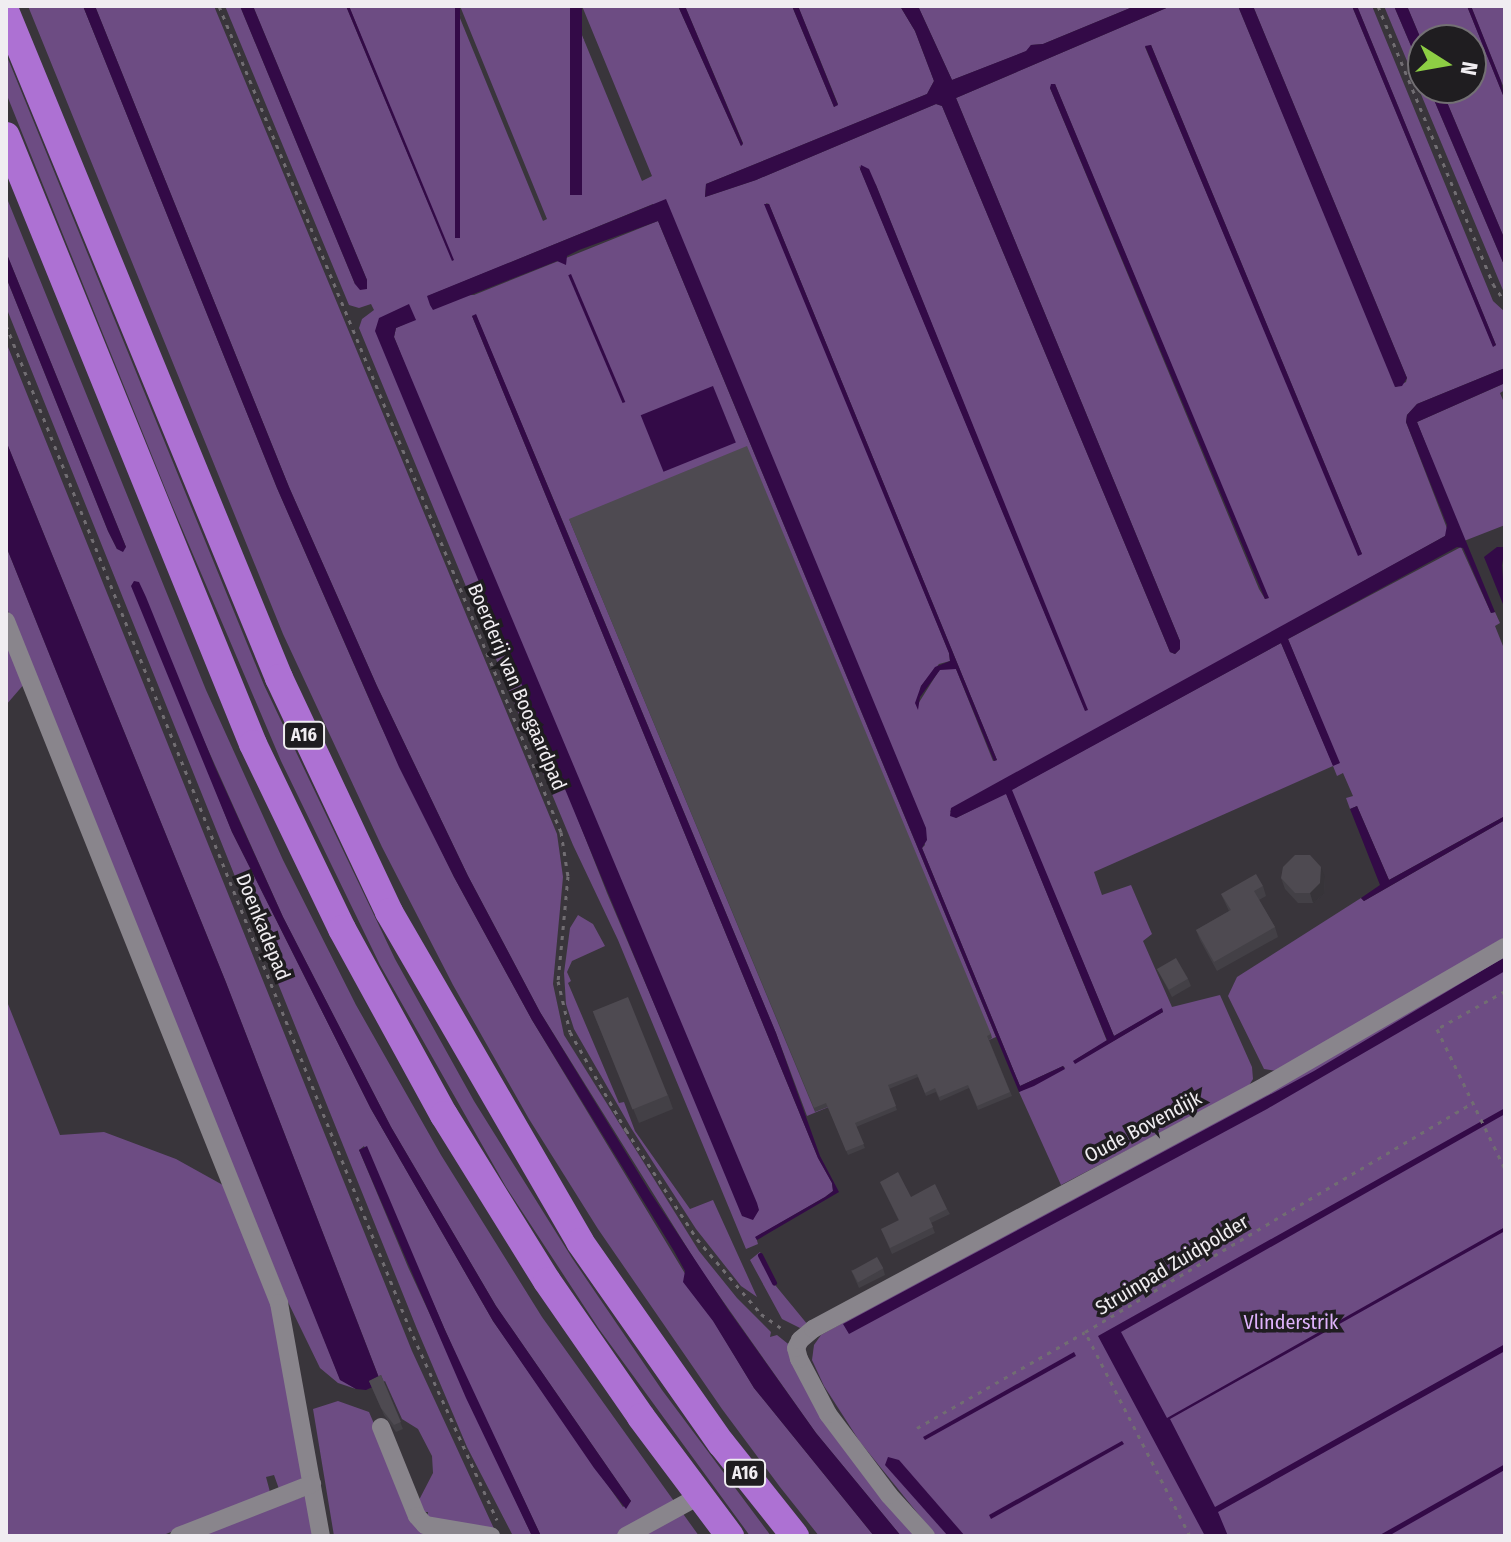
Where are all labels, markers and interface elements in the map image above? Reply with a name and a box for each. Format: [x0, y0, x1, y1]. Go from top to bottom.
north arrow [1407, 24, 1487, 104]
text: N [1455, 59, 1484, 77]
street label: Boerderij van Boogaardpad [463, 580, 571, 794]
road number: A16 [282, 721, 326, 749]
street label: Doenkadepad [231, 870, 295, 984]
street label: Oude Bovendijk [1080, 1086, 1206, 1168]
street label: Struinpad Zuidpolder [1091, 1210, 1253, 1320]
park label: Vlinderstrik [1244, 1310, 1338, 1334]
road number: A16 [723, 1459, 767, 1487]

